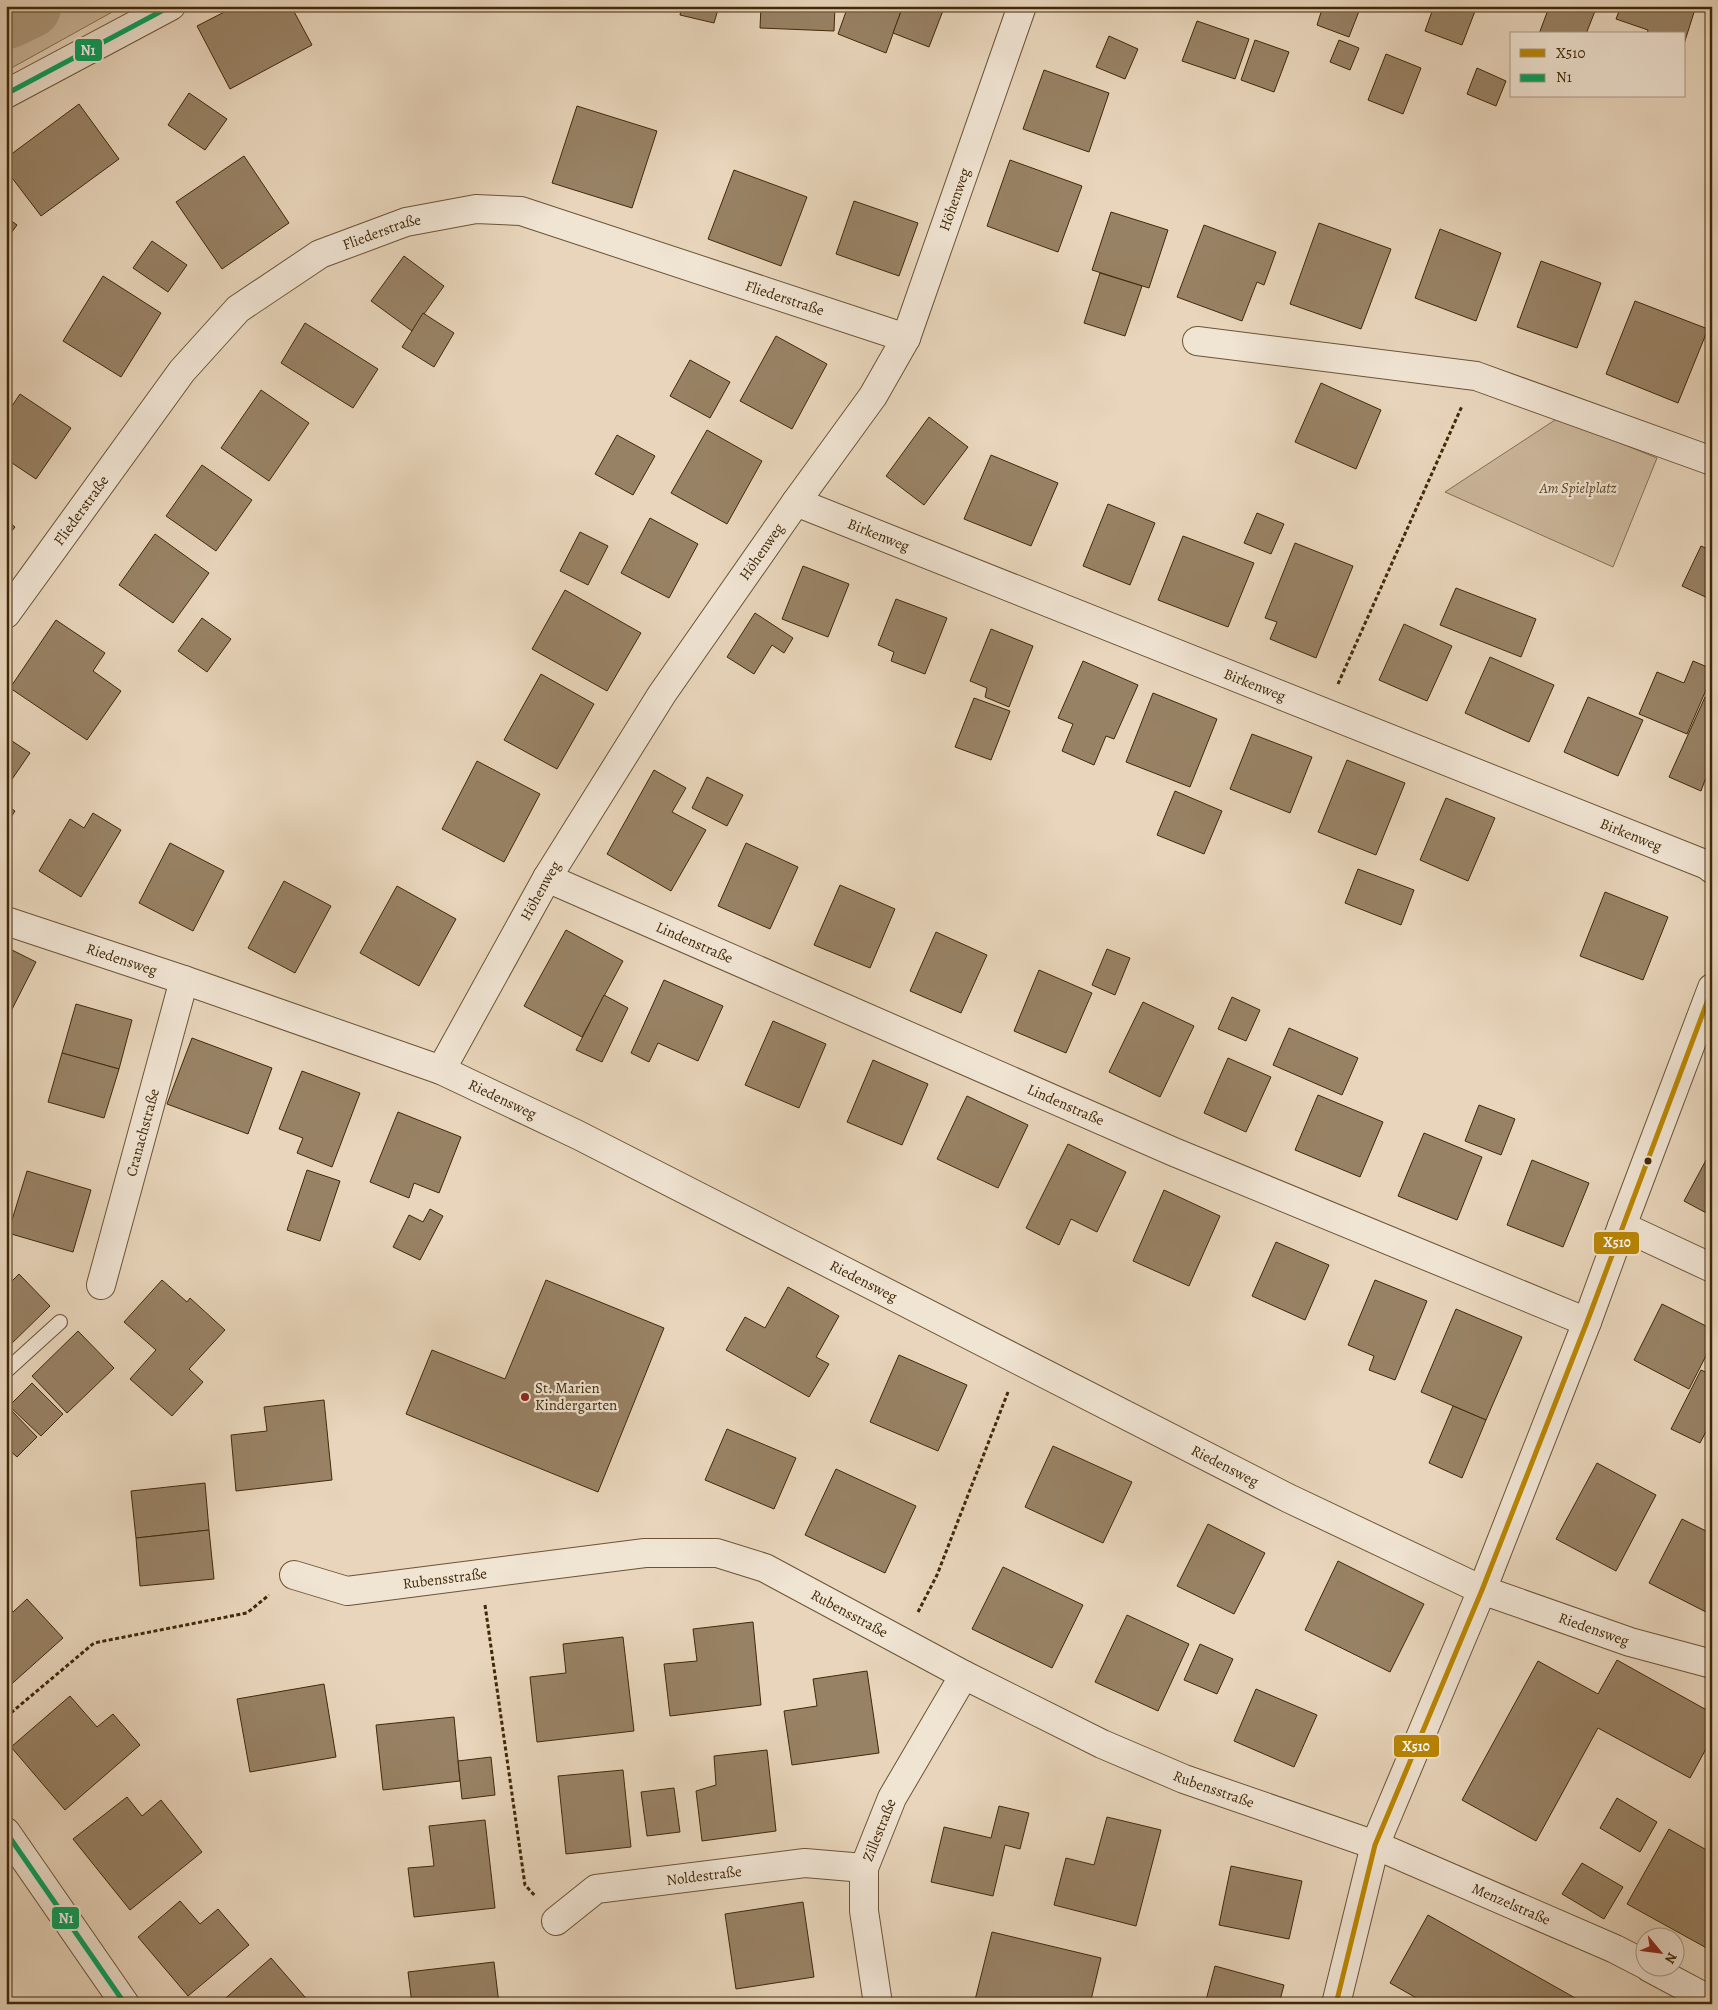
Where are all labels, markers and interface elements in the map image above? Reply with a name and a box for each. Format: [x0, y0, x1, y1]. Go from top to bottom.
legend [1510, 32, 1686, 98]
line badge: N1 [74, 38, 103, 62]
text: N1 [80, 41, 96, 60]
text: X510 [1556, 43, 1585, 63]
text: N1 [1556, 67, 1572, 87]
street label: Höhenweg [934, 165, 975, 234]
street label: Fliederstraße [340, 209, 423, 255]
street label: Fliederstraße [743, 276, 827, 320]
street label: Fliederstraße [49, 471, 113, 549]
park label: Am Spielplatz [1538, 478, 1617, 498]
street label: Birkenweg [845, 514, 913, 556]
street label: Höhenweg [734, 519, 789, 584]
street label: Birkenweg [1221, 664, 1289, 706]
street label: Birkenweg [1597, 813, 1666, 856]
street label: Höhenweg [515, 857, 566, 924]
street label: Lindenstraße [653, 917, 736, 968]
street label: Riedensweg [84, 938, 160, 981]
street label: Riedensweg [465, 1074, 541, 1124]
street label: Lindenstraße [1024, 1079, 1108, 1130]
street label: Cranachstraße [121, 1086, 164, 1179]
unlabelled marker [1643, 1156, 1653, 1166]
line badge: X510 [1593, 1231, 1640, 1255]
text: X510 [1603, 1233, 1631, 1252]
street label: Riedensweg [826, 1255, 901, 1307]
place label: St. Marien Kindergarten [535, 1378, 617, 1415]
marker: St. Marien Kindergarten [519, 1391, 531, 1403]
street label: Riedensweg [1188, 1440, 1263, 1492]
street label: Rubensstraße [402, 1563, 488, 1594]
street label: Rubensstraße [807, 1585, 892, 1642]
street label: Riedensweg [1556, 1608, 1632, 1651]
line badge: X510 [1393, 1734, 1440, 1758]
text: X510 [1402, 1737, 1430, 1756]
street label: Rubensstraße [1170, 1766, 1257, 1813]
street label: Zillestraße [858, 1795, 901, 1864]
street label: Noldestraße [665, 1861, 743, 1890]
street label: Menzelstraße [1469, 1878, 1554, 1930]
line badge: N1 [51, 1906, 80, 1930]
text: N1 [58, 1909, 74, 1928]
north arrow [1636, 1928, 1686, 1978]
text: N [1660, 1949, 1682, 1967]

